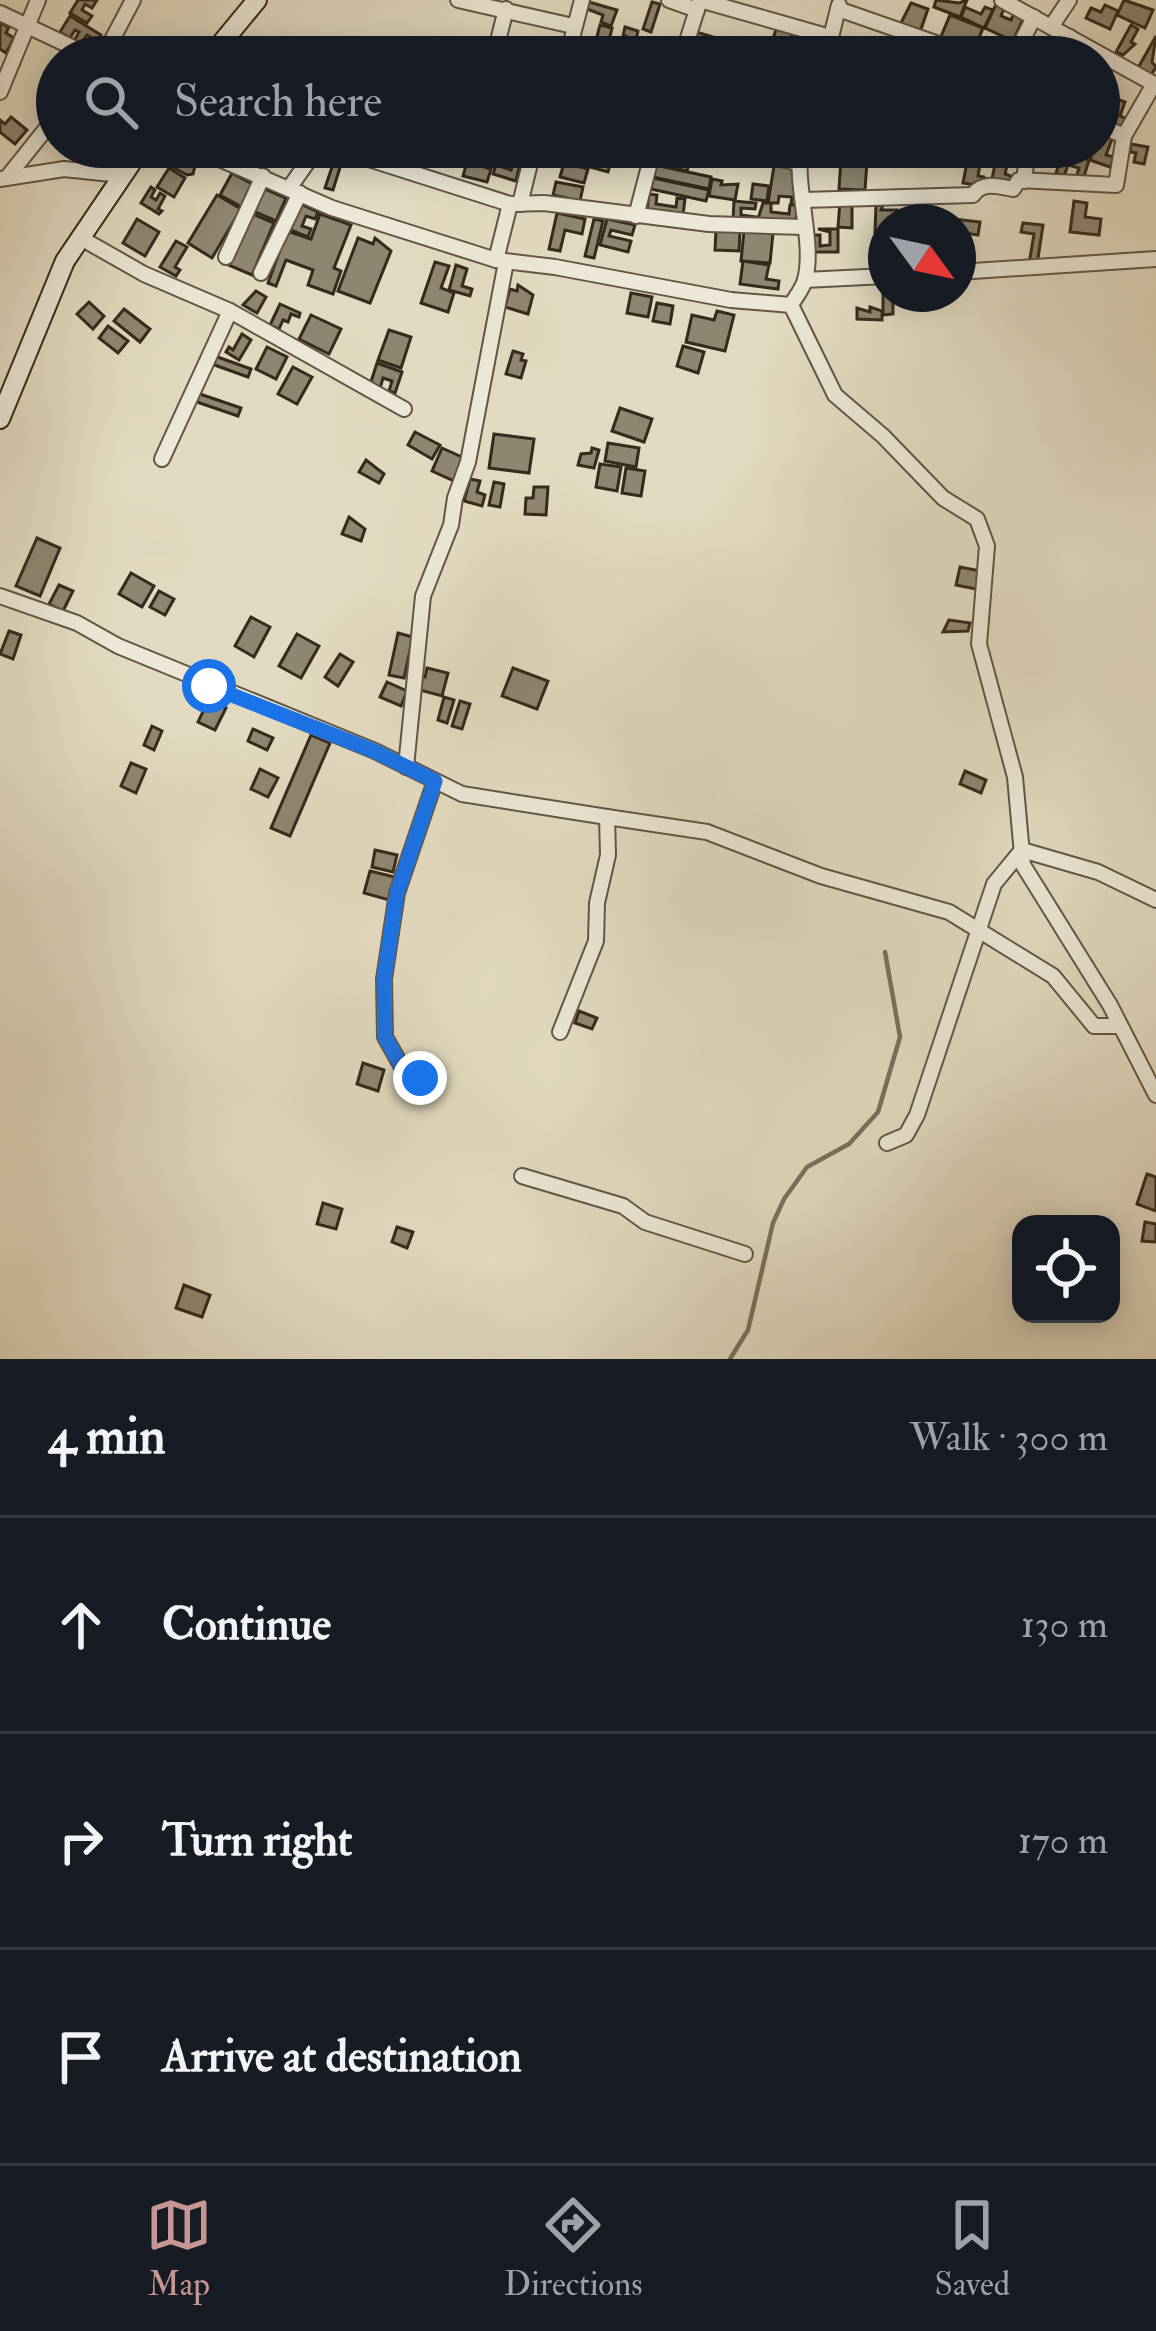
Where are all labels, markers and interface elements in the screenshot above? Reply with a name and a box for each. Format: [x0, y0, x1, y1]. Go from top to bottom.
search box [36, 36, 1120, 168]
icon: search [78, 69, 144, 135]
text: Search here [174, 74, 382, 130]
north arrow [868, 204, 976, 312]
route start [182, 659, 236, 713]
route end [393, 1051, 447, 1105]
map controls [1012, 1215, 1120, 1323]
button: locate [1012, 1215, 1120, 1323]
text: 4 min [48, 1405, 166, 1469]
text: Walk · 300 m [910, 1413, 1108, 1462]
icon: ahead [48, 1592, 114, 1658]
text: Continue [162, 1597, 331, 1653]
text: 130 m [1021, 1600, 1108, 1649]
icon: right [48, 1808, 114, 1874]
text: Turn right [162, 1813, 352, 1869]
text: 170 m [1018, 1816, 1108, 1865]
icon: arrive [48, 2024, 114, 2090]
text: Arrive at destination [162, 2029, 522, 2085]
tab: Map [146, 2192, 212, 2305]
tab: Directions [504, 2192, 643, 2305]
tab: Saved [935, 2192, 1010, 2305]

